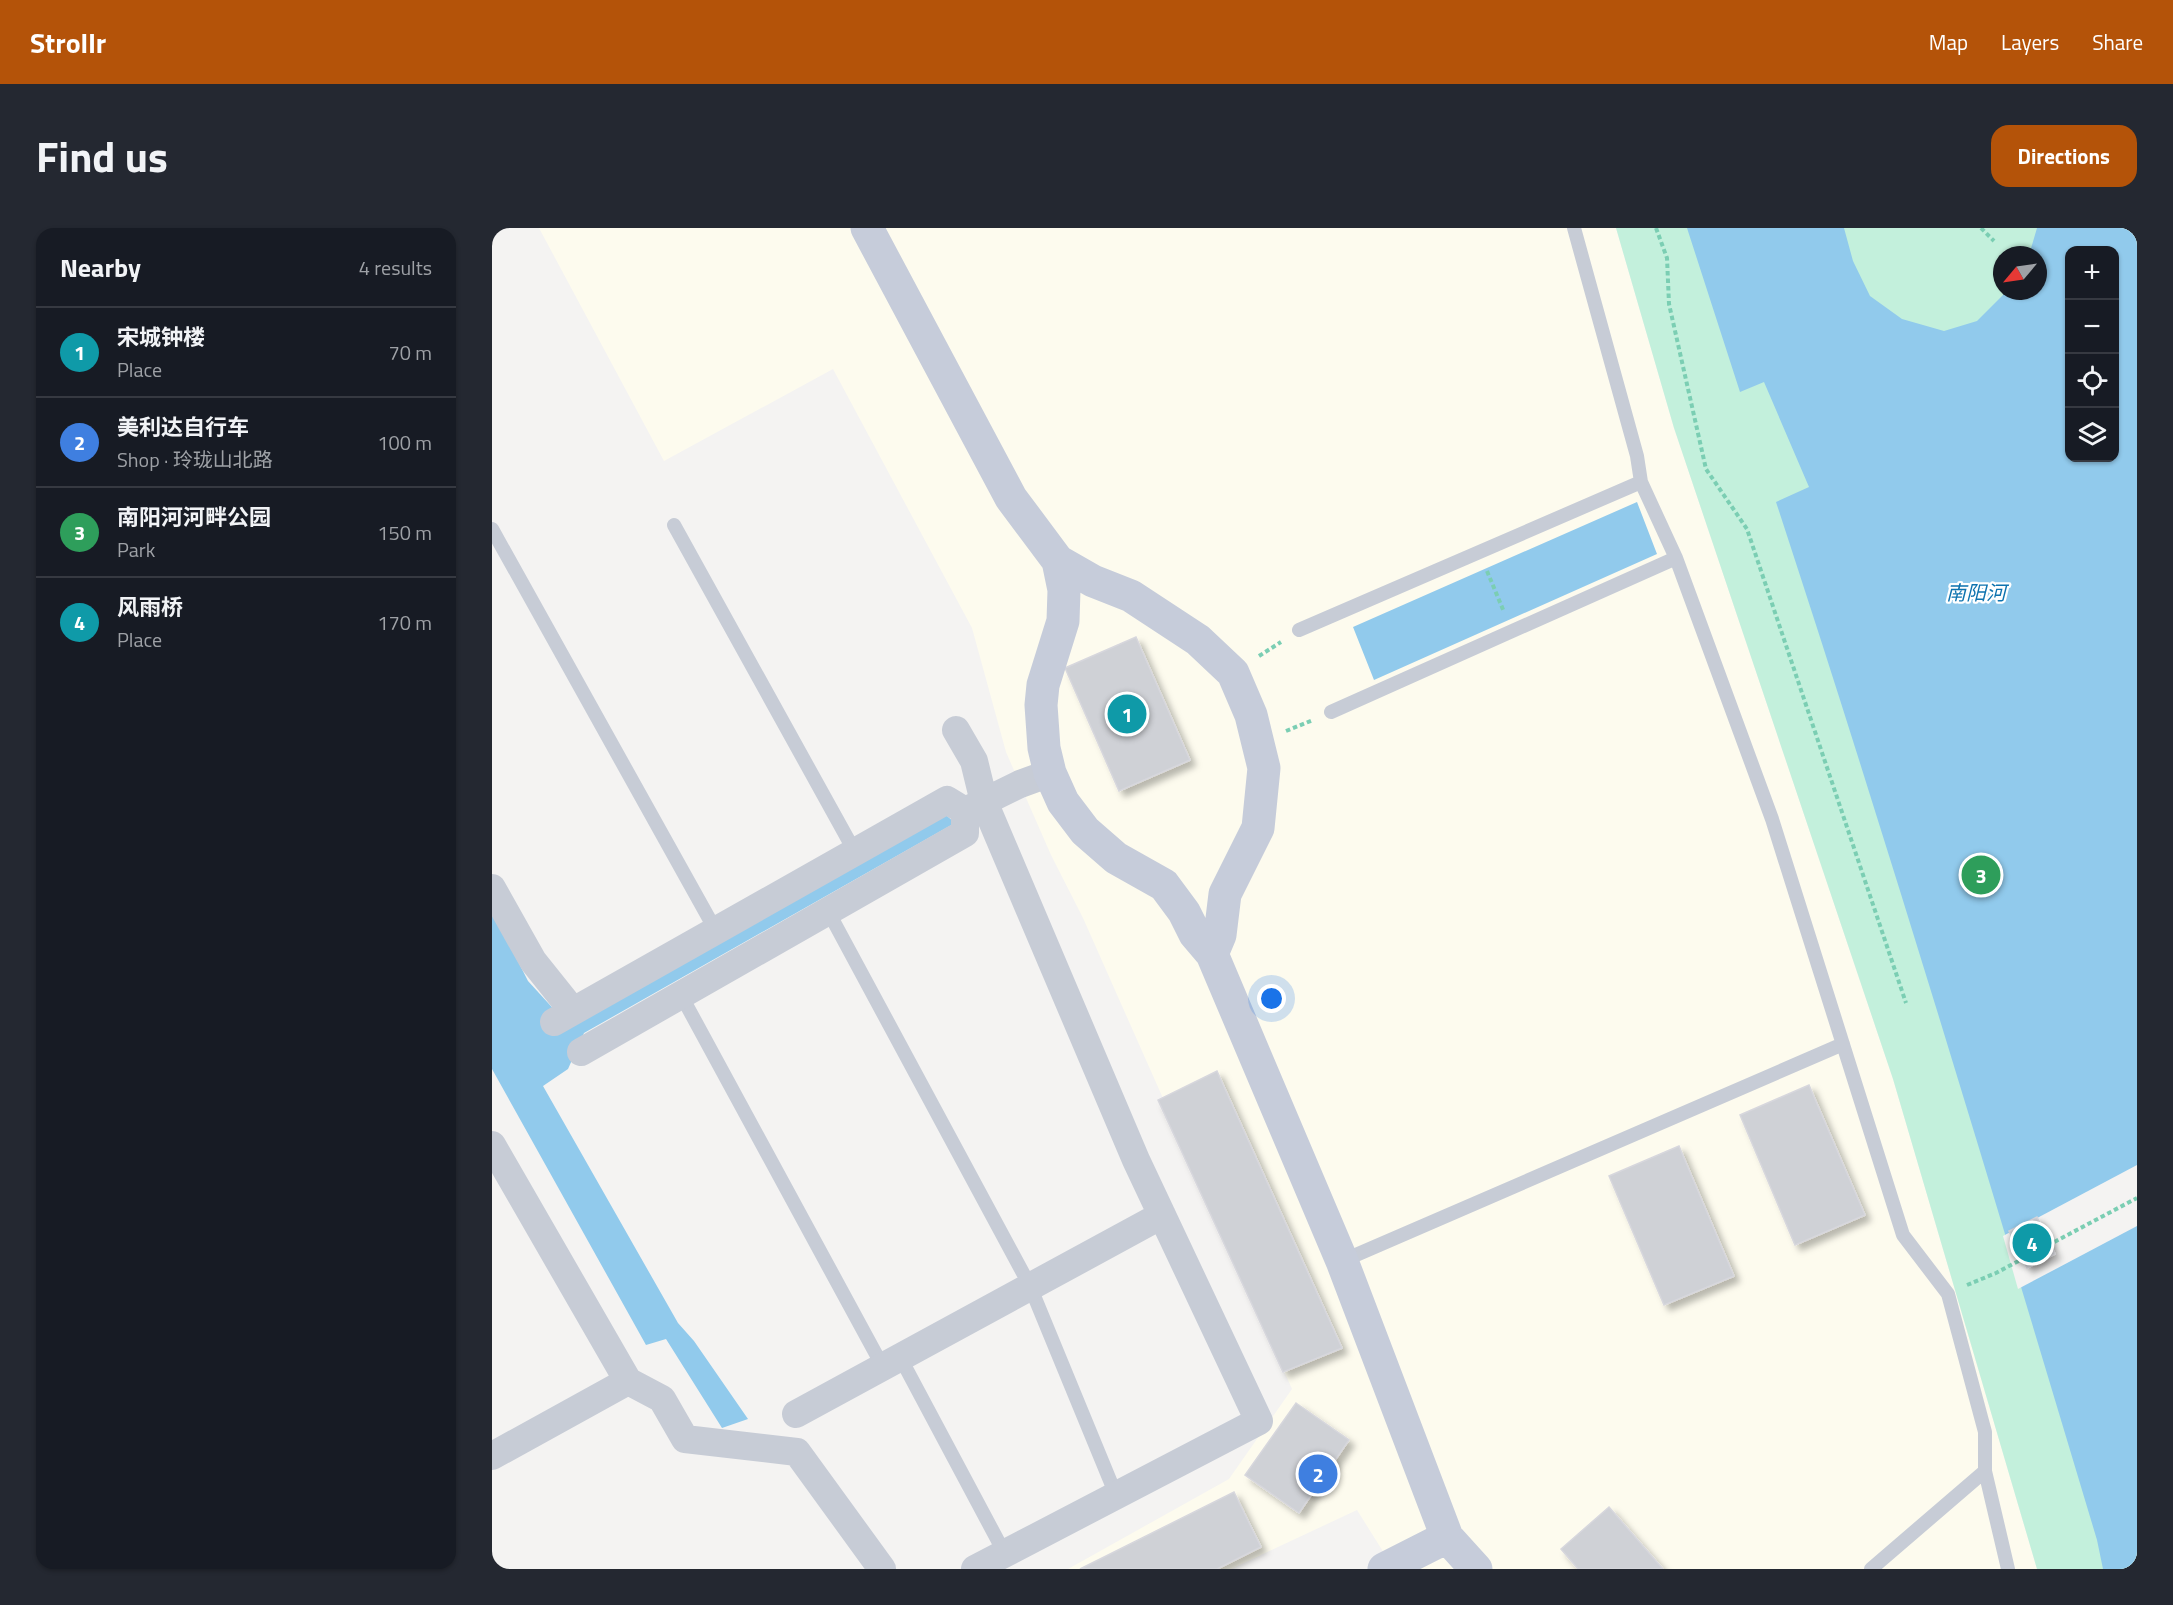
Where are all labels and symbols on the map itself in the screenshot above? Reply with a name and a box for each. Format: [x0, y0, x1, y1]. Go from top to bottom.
north arrow [1993, 246, 2047, 300]
water label: 南阳河 [1946, 577, 2010, 608]
pin: 1 [1108, 692, 1146, 736]
pin: 3 [1962, 852, 2000, 898]
your location [1257, 984, 1286, 1013]
pin: 4 [2012, 1220, 2052, 1266]
pin: 2 [1298, 1452, 1338, 1496]

